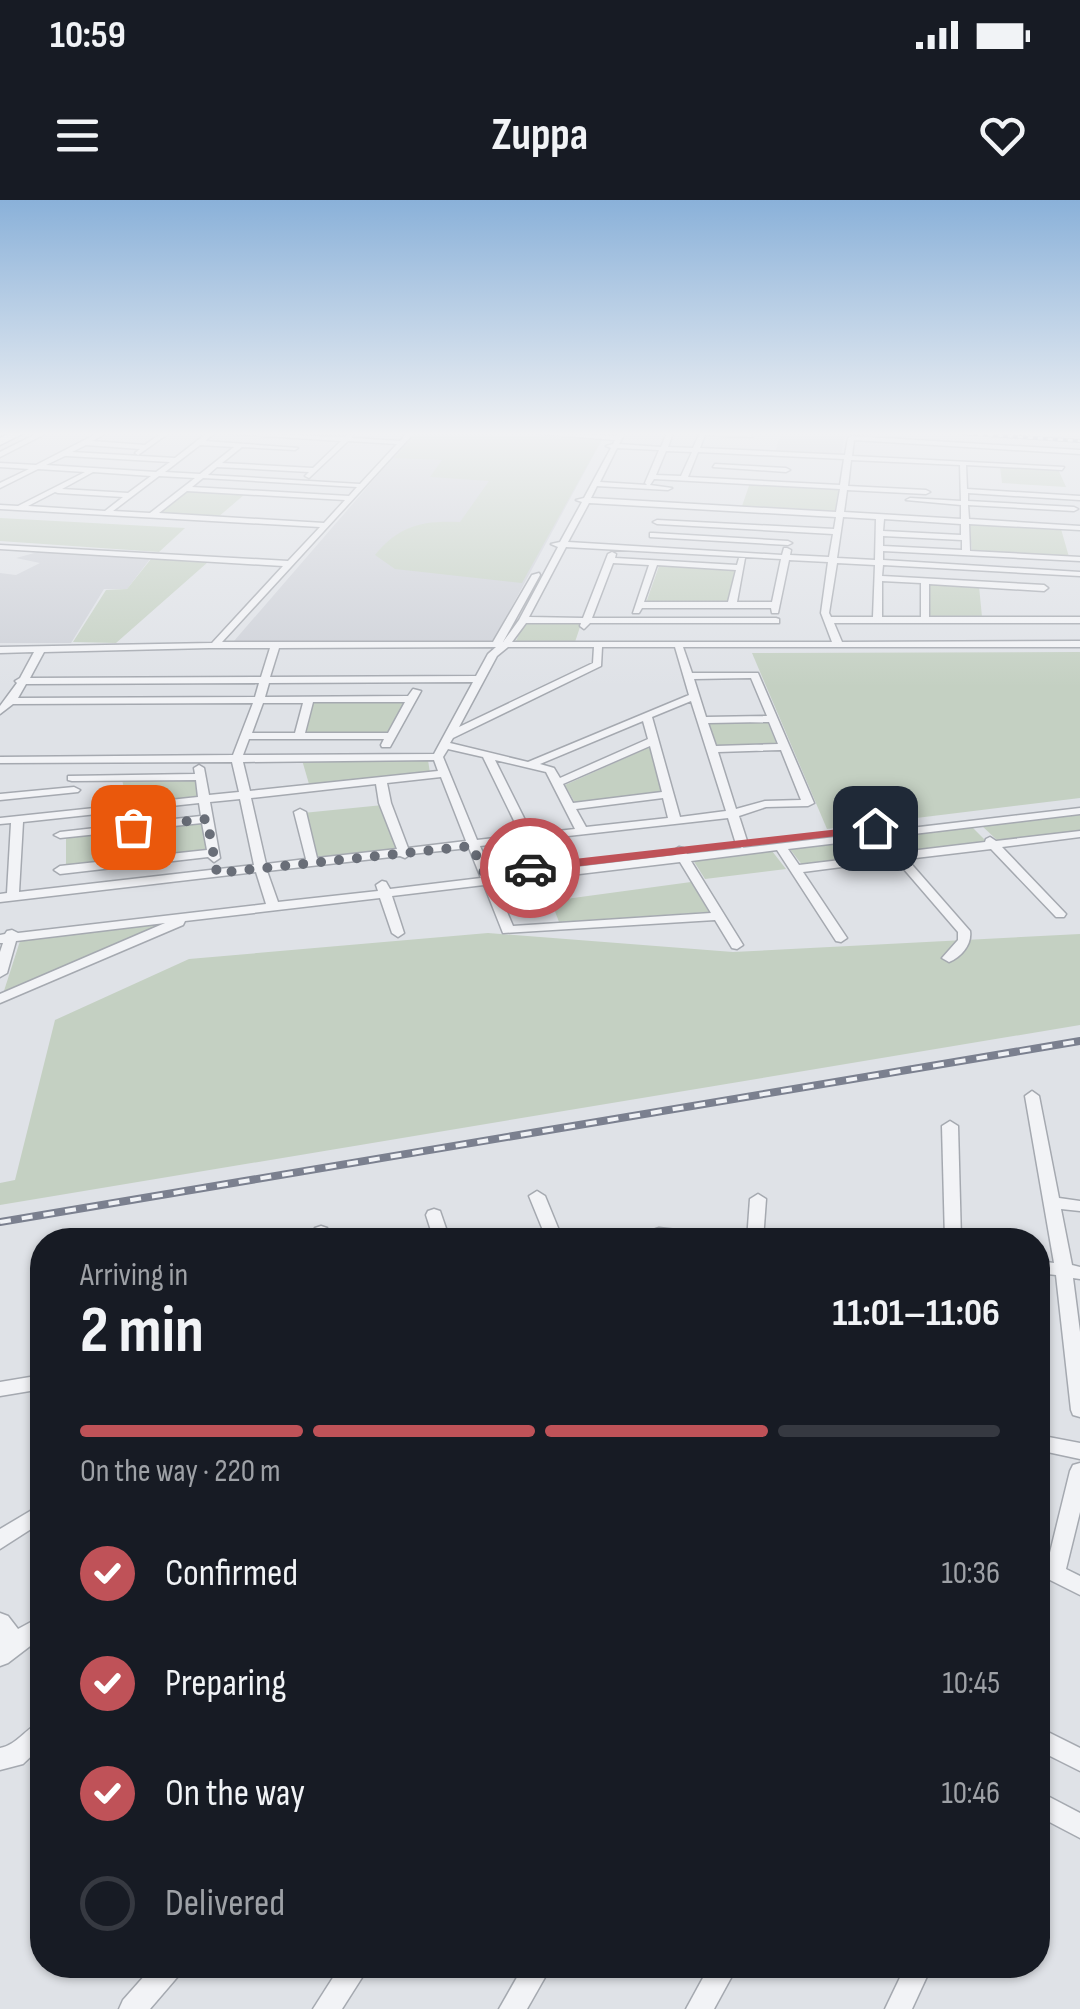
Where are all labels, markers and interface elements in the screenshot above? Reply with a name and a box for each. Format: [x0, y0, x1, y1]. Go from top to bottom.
text: 10:59 [50, 13, 126, 58]
icon: menu [50, 108, 105, 163]
text: Zuppa [492, 108, 588, 163]
icon: heart [975, 108, 1030, 163]
pin [91, 785, 176, 870]
pin [833, 786, 918, 871]
icon: bag [106, 800, 161, 855]
icon: home [848, 801, 903, 856]
courier [480, 818, 580, 918]
icon: car [503, 841, 558, 896]
text: Arriving in [80, 1256, 188, 1295]
text: 11:01–11:06 [832, 1291, 1000, 1336]
text: 2 min [80, 1293, 204, 1371]
text: On the way · 220 m [80, 1452, 281, 1491]
icon: check [80, 1546, 135, 1601]
text: Confirmed [165, 1551, 298, 1596]
text: 10:36 [941, 1554, 1000, 1593]
icon: check [80, 1656, 135, 1711]
text: Preparing [165, 1661, 286, 1706]
text: 10:45 [943, 1664, 1000, 1703]
icon: check [80, 1766, 135, 1821]
text: On the way [165, 1771, 305, 1816]
text: 10:46 [941, 1774, 1000, 1813]
text: Delivered [165, 1881, 285, 1926]

